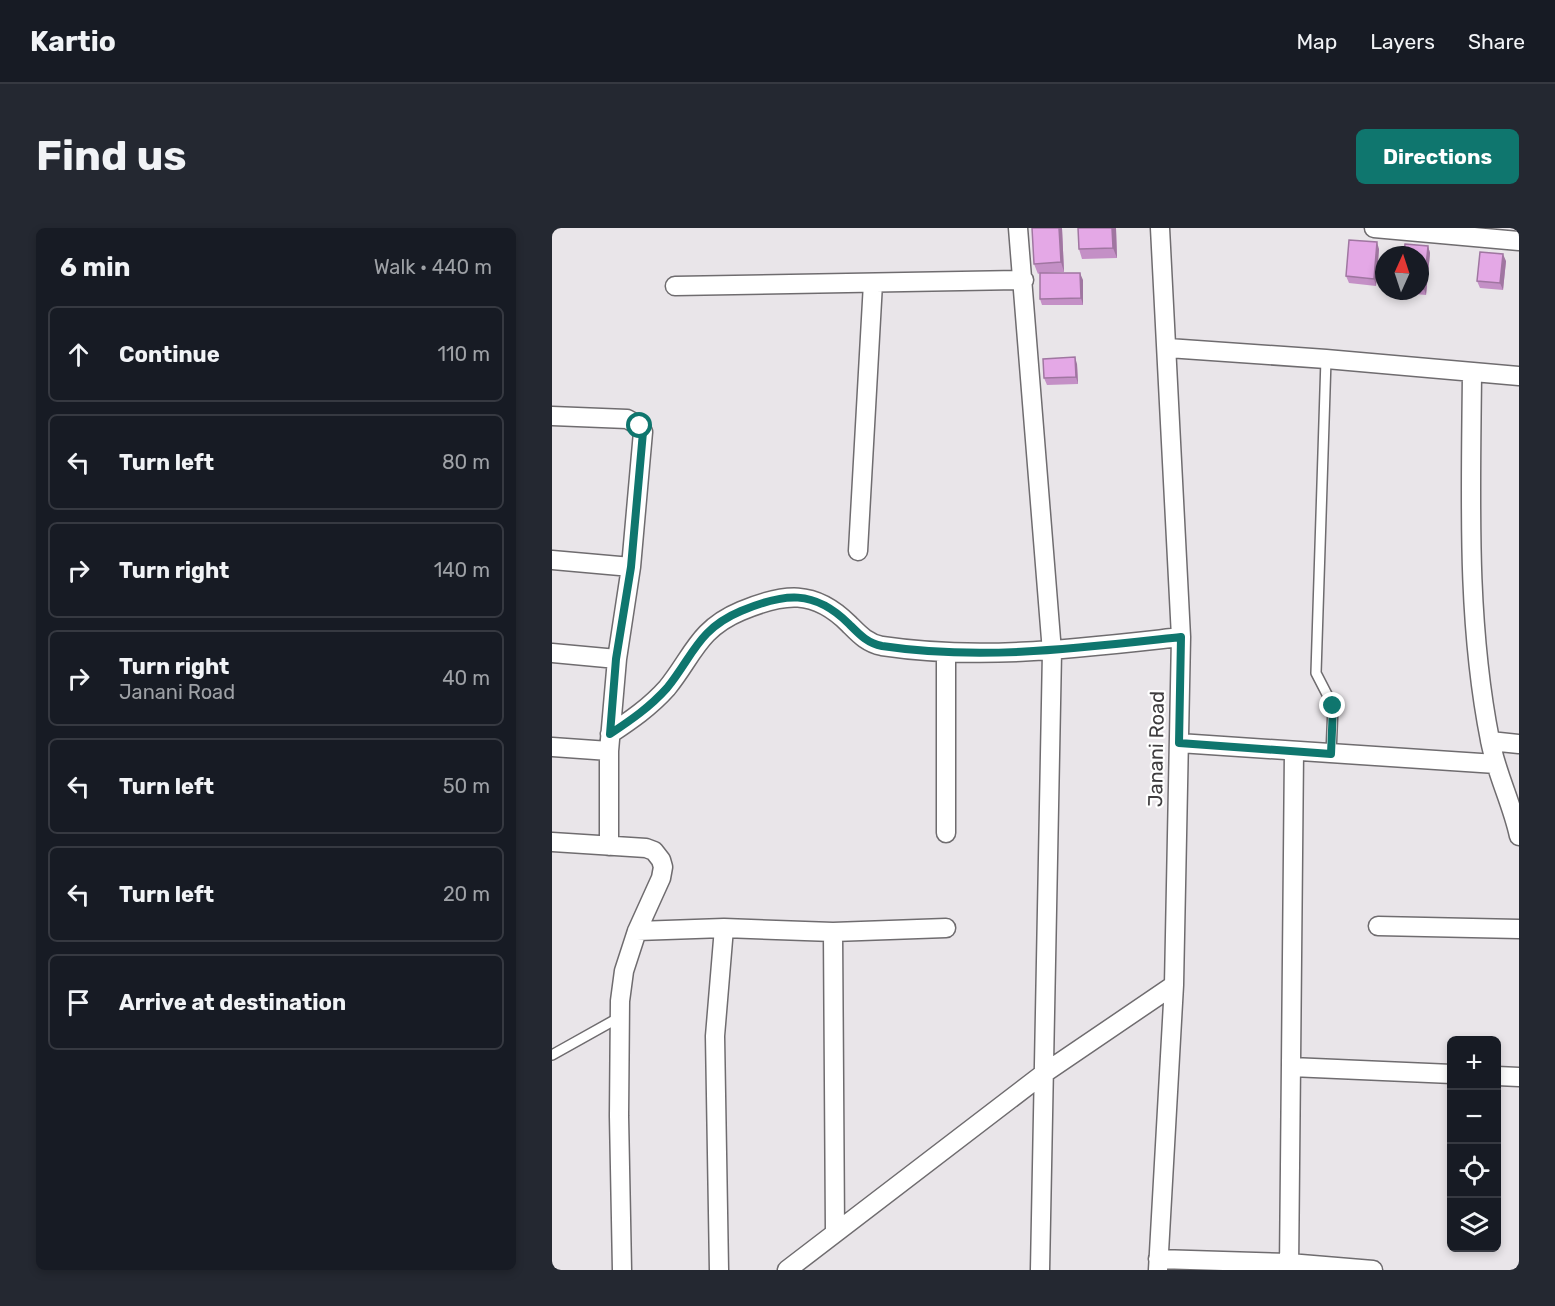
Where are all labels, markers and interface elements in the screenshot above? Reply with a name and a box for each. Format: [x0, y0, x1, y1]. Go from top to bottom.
text: Kartio [30, 25, 116, 58]
text: Map [1296, 29, 1337, 54]
text: Layers [1370, 29, 1435, 54]
text: Share [1468, 29, 1525, 54]
button: Directions [1356, 129, 1519, 184]
text: Find us [36, 131, 187, 181]
north arrow [1375, 246, 1429, 300]
text: 6 min [60, 252, 130, 283]
text: Walk · 440 m [374, 255, 492, 279]
icon: ahead [62, 338, 95, 371]
text: Continue [119, 341, 220, 368]
text: 110 m [438, 342, 490, 366]
route start [626, 412, 652, 438]
icon: left [62, 446, 95, 479]
text: Turn left [119, 449, 214, 476]
text: 80 m [442, 450, 490, 474]
icon: right [62, 554, 95, 587]
text: Turn right [119, 557, 229, 584]
text: 140 m [434, 558, 490, 582]
text: Turn right [119, 653, 229, 680]
icon: right [62, 662, 95, 695]
text: 40 m [442, 666, 490, 690]
text: Janani Road [119, 680, 235, 704]
street label: Janani Road [1143, 691, 1169, 807]
route end [1319, 692, 1345, 718]
icon: left [62, 770, 95, 803]
text: Turn left [119, 773, 214, 800]
text: 50 m [443, 774, 490, 798]
icon: left [62, 878, 95, 911]
text: Turn left [119, 881, 214, 908]
text: 20 m [443, 882, 490, 906]
icon: arrive [62, 986, 95, 1019]
text: Arrive at destination [119, 989, 346, 1016]
map controls [1447, 1036, 1501, 1252]
button: + [1447, 1036, 1501, 1090]
button: − [1447, 1090, 1501, 1144]
button: locate [1447, 1144, 1501, 1198]
button: layers [1447, 1198, 1501, 1252]

